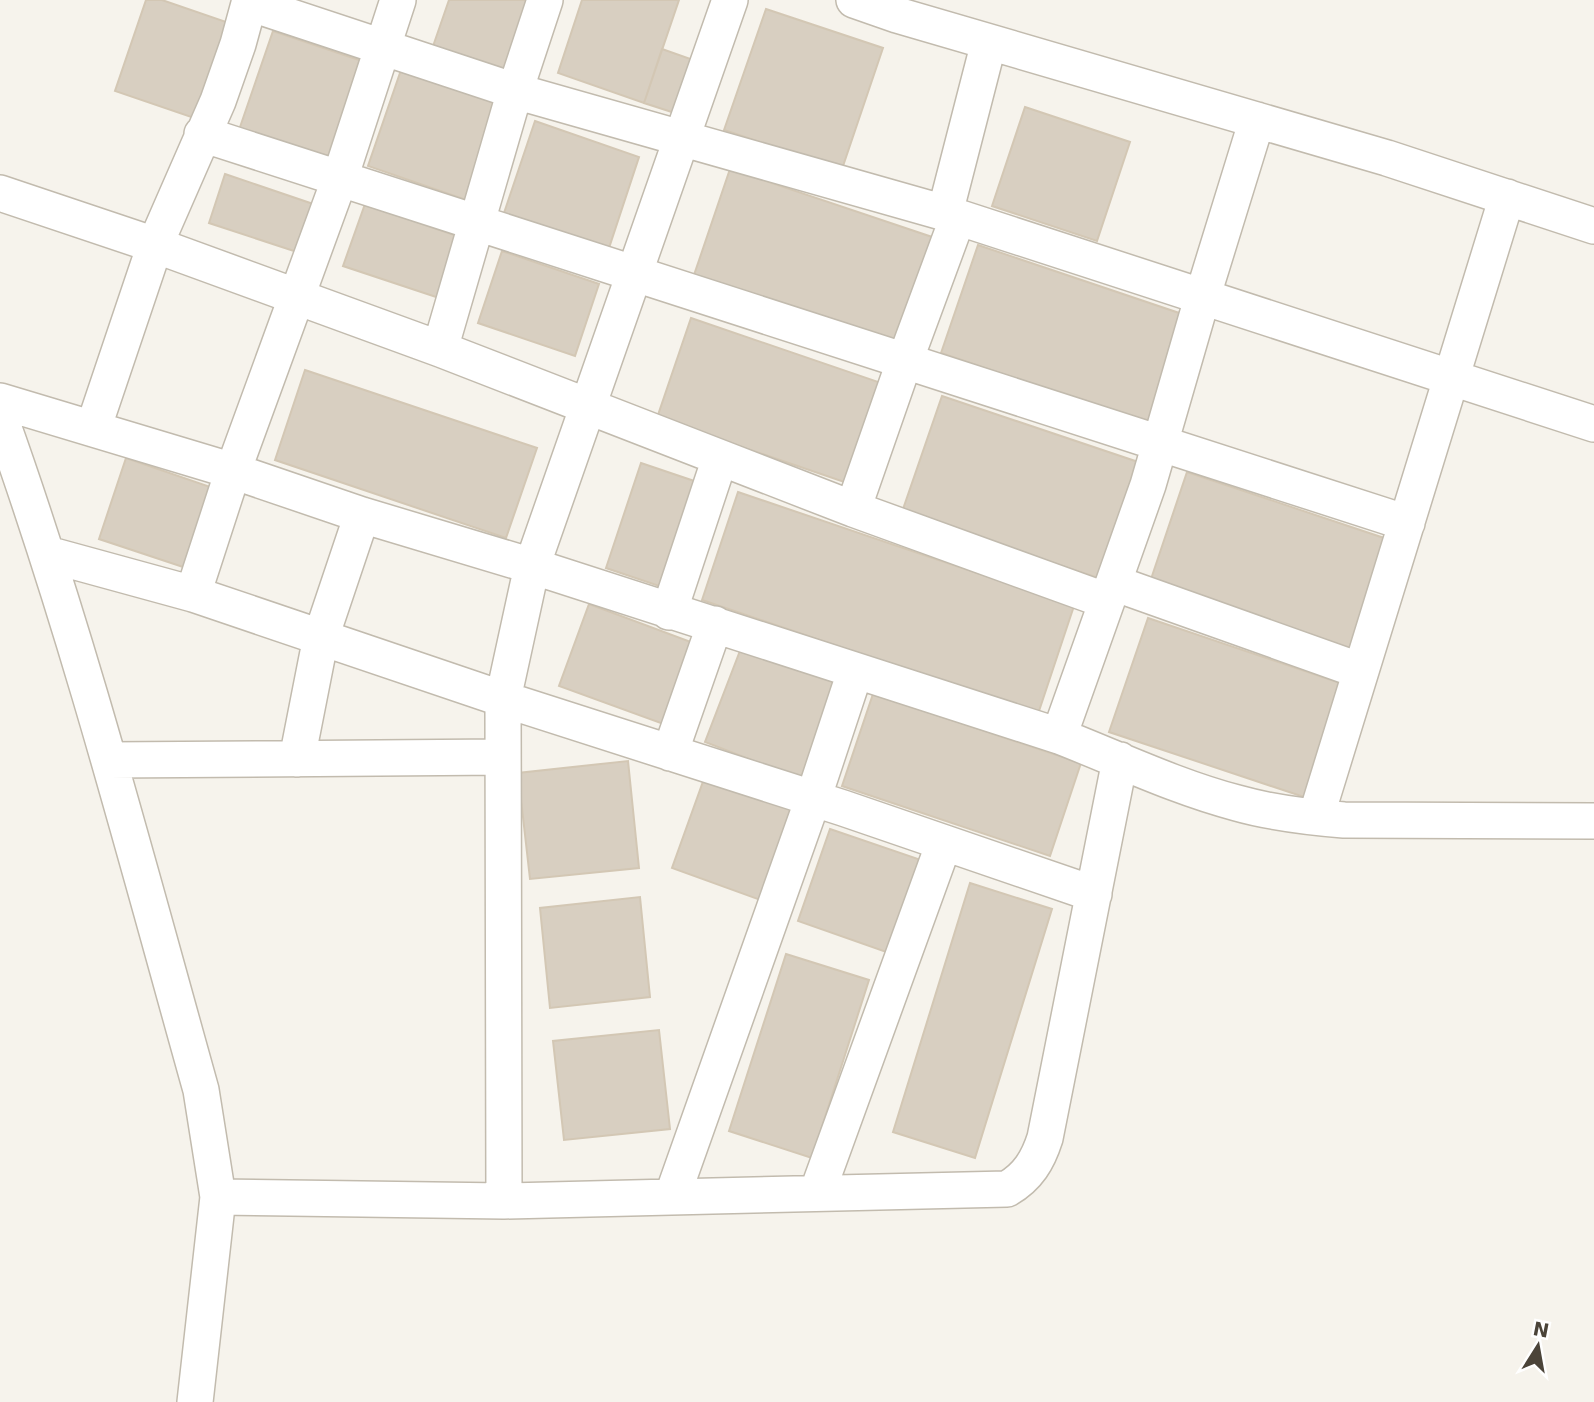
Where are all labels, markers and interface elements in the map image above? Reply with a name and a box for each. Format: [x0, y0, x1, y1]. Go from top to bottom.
north arrow [1503, 1311, 1573, 1381]
text: N [1531, 1317, 1551, 1342]

